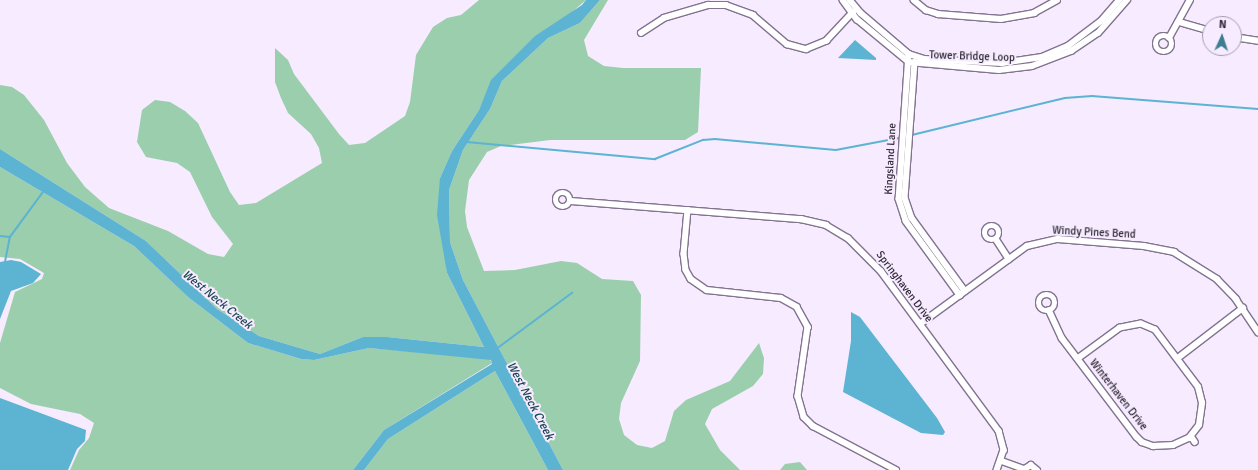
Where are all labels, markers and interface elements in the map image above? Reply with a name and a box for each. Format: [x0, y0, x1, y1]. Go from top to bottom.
north arrow [1202, 16, 1242, 56]
text: N [1218, 18, 1227, 31]
street label: Tower Bridge Loop [929, 49, 1015, 65]
street label: Kingsland Lane [883, 123, 899, 195]
street label: Windy Pines Bend [1052, 224, 1136, 242]
street label: Springhaven Drive [873, 249, 935, 325]
water label: West Neck Creek [179, 267, 255, 333]
street label: Winterhaven Drive [1086, 357, 1150, 433]
water label: West Neck Creek [504, 360, 556, 442]

